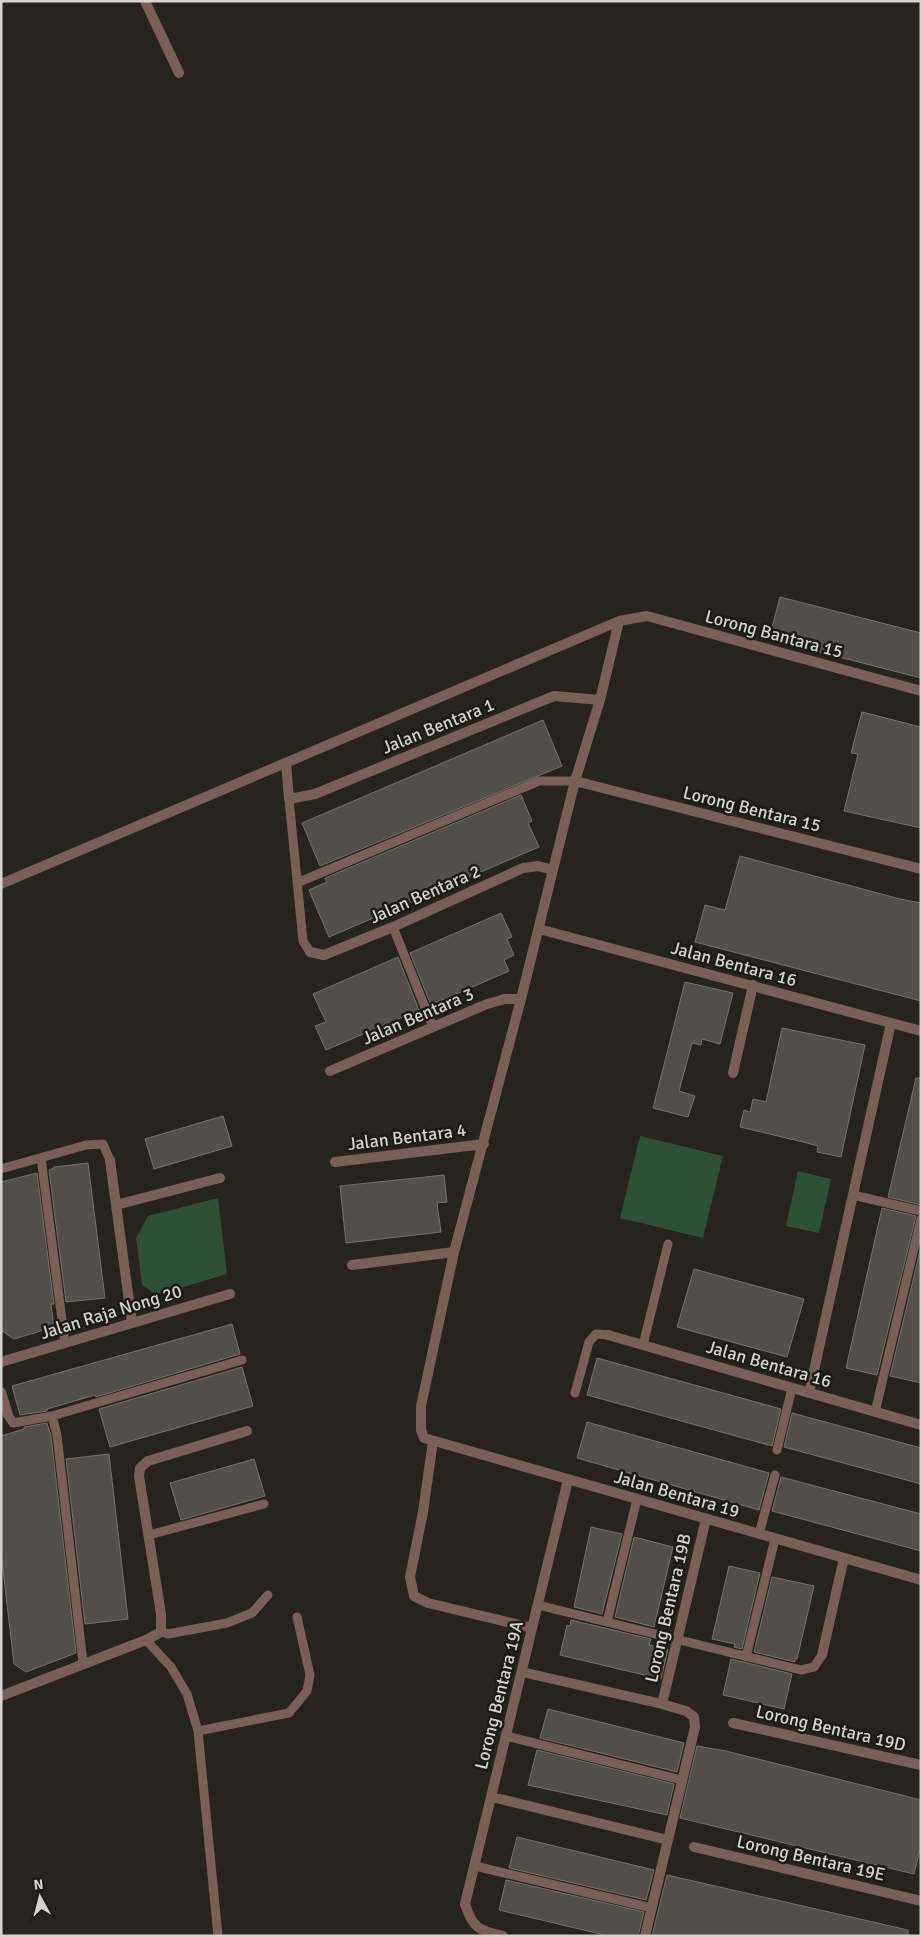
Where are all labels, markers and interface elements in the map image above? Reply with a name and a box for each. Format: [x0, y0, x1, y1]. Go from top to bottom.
street label: Lorong Bantara 15 [703, 605, 845, 663]
street label: Jalan Bentara 1 [379, 693, 497, 759]
street label: Lorong Bentara 15 [681, 781, 823, 837]
street label: Jalan Bentara 2 [366, 860, 484, 928]
street label: Jalan Bentara 16 [669, 937, 799, 991]
street label: Jalan Bentara 3 [359, 983, 477, 1049]
street label: Jalan Bentara 4 [346, 1119, 468, 1155]
street label: Jalan Raja Nong 20 [37, 1280, 185, 1344]
street label: Jalan Bentara 16 [704, 1336, 834, 1392]
street label: Jalan Bentara 19 [612, 1466, 742, 1522]
street label: Lorong Bentara 19B [640, 1531, 696, 1685]
street label: Lorong Bentara 19A [470, 1618, 528, 1772]
street label: Lorong Bentara 19D [754, 1700, 908, 1756]
street label: Lorong Bentara 19E [735, 1830, 887, 1886]
north arrow [15, 1872, 65, 1922]
text: N [33, 1876, 44, 1894]

